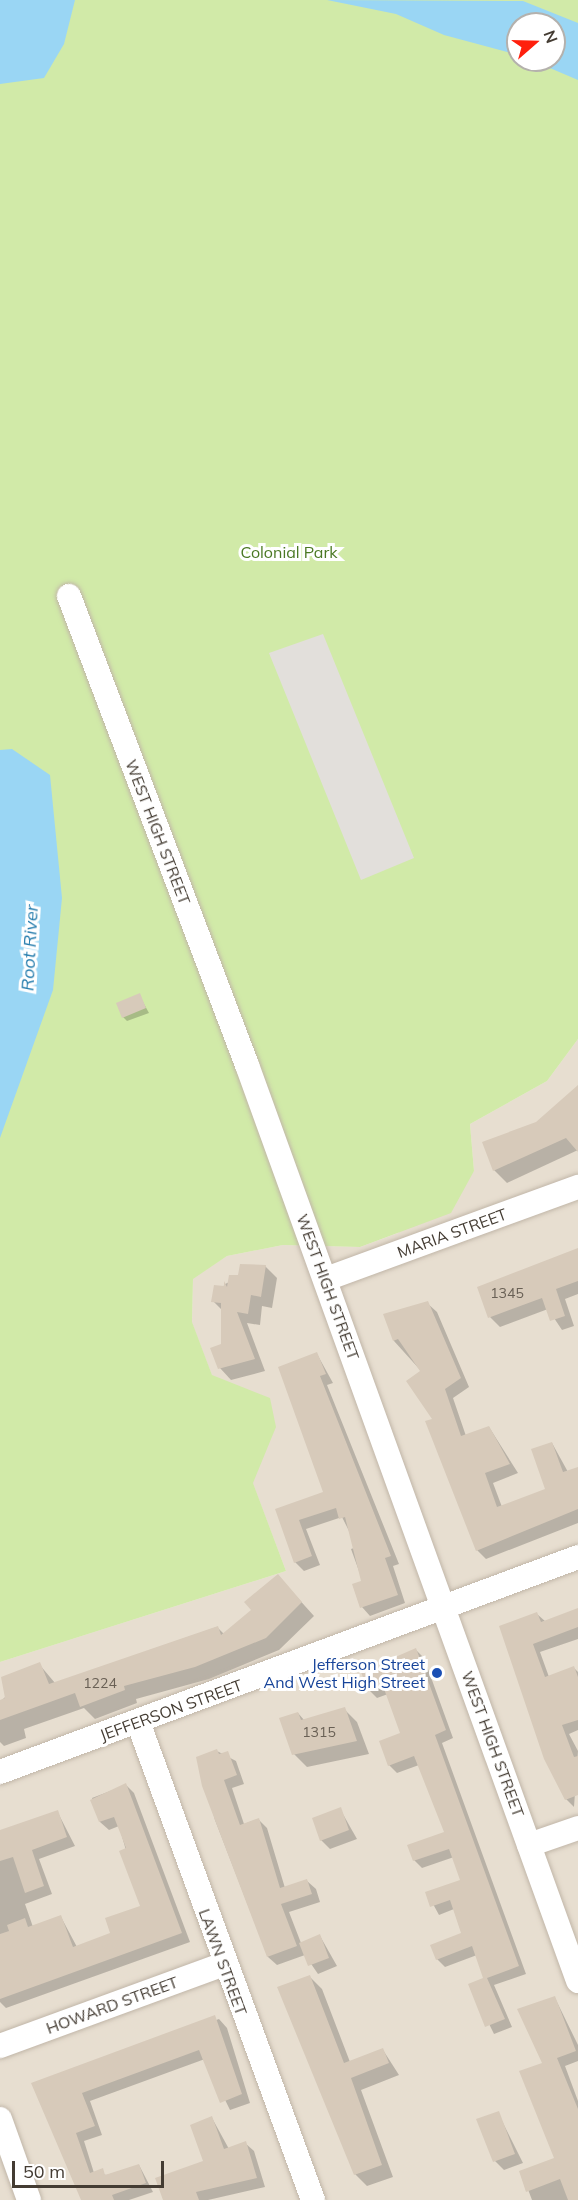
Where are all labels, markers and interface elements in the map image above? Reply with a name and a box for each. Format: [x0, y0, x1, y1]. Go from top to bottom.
north arrow [506, 12, 566, 72]
text: N [540, 27, 563, 46]
park label: Colonial Park [241, 542, 337, 562]
street label: WEST HIGH STREET [121, 757, 195, 907]
water label: Root River [17, 904, 43, 992]
street label: MARIA STREET [395, 1204, 509, 1262]
street label: WEST HIGH STREET [293, 1211, 363, 1363]
house number: 1345 [490, 1285, 524, 1301]
place label: Jefferson Street And West High Street [263, 1654, 425, 1692]
marker: Jefferson Street And West High Street [430, 1666, 444, 1680]
street label: WEST HIGH STREET [458, 1668, 528, 1820]
house number: 1224 [83, 1675, 117, 1691]
street label: JEFFERSON STREET [97, 1675, 245, 1745]
house number: 1315 [302, 1724, 336, 1740]
street label: LAWN STREET [195, 1906, 251, 2018]
street label: HOWARD STREET [43, 1972, 181, 2038]
scale bar [15, 2149, 166, 2187]
text: 50 m [23, 2160, 65, 2183]

